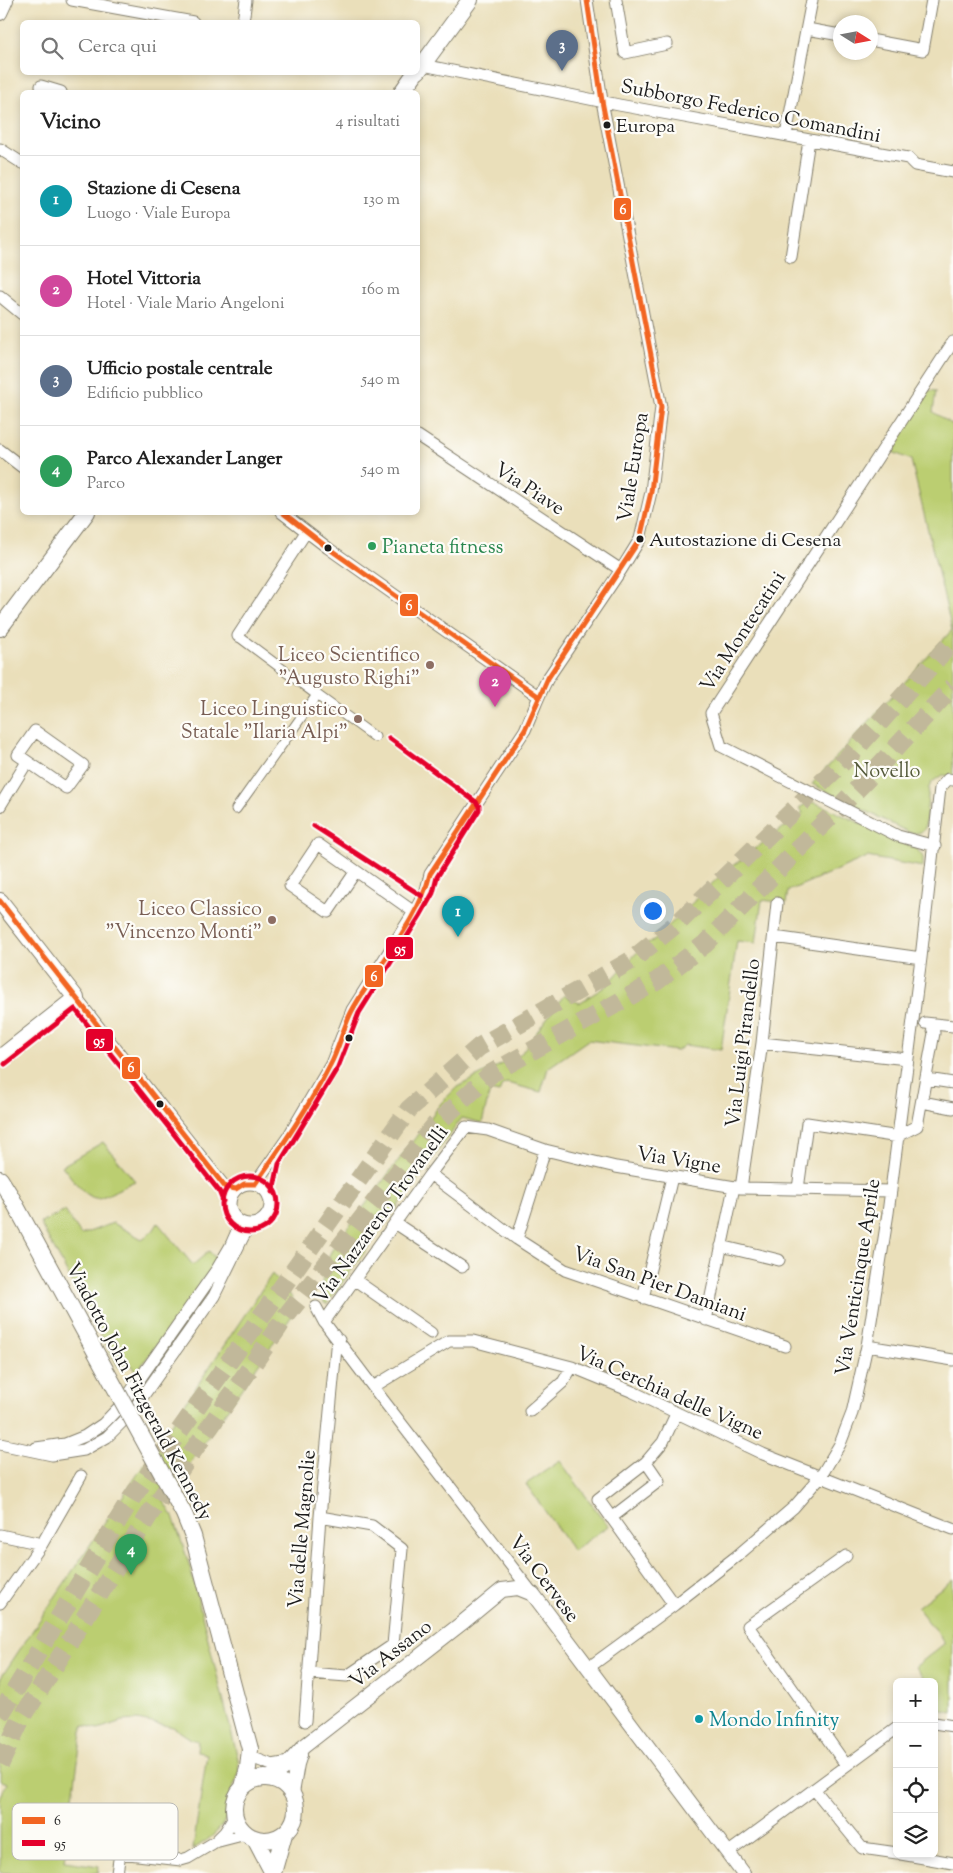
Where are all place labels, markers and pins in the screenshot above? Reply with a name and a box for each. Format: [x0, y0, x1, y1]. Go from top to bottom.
pin: 3 [546, 30, 578, 71]
place label: Europa [616, 114, 675, 141]
marker: Europa [602, 120, 612, 130]
place label: Autostazione di Cesena [649, 528, 842, 555]
place label: Pianeta fitness [382, 534, 504, 563]
marker: Autostazione di Cesena [635, 534, 645, 544]
marker: Pianeta fitness [366, 540, 378, 552]
unlabelled marker [323, 543, 333, 553]
place label: Liceo Scientifico "Augusto Righi" [278, 642, 420, 694]
marker: Liceo Scientifico "Augusto Righi" [424, 659, 436, 671]
pin: 2 [479, 666, 511, 707]
place label: Liceo Linguistico Statale "Ilaria Alpi" [181, 696, 348, 748]
marker: Liceo Linguistico Statale "Ilaria Alpi" [352, 713, 364, 725]
place label: Liceo Classico "Vincenzo Monti" [105, 896, 262, 948]
pin: 1 [442, 896, 474, 937]
marker: Liceo Classico "Vincenzo Monti" [266, 914, 278, 926]
unlabelled marker [344, 1033, 354, 1043]
unlabelled marker [155, 1099, 165, 1109]
pin: 4 [115, 1534, 147, 1575]
place label: Mondo Infinity [709, 1707, 839, 1736]
marker: Mondo Infinity [693, 1713, 705, 1725]

